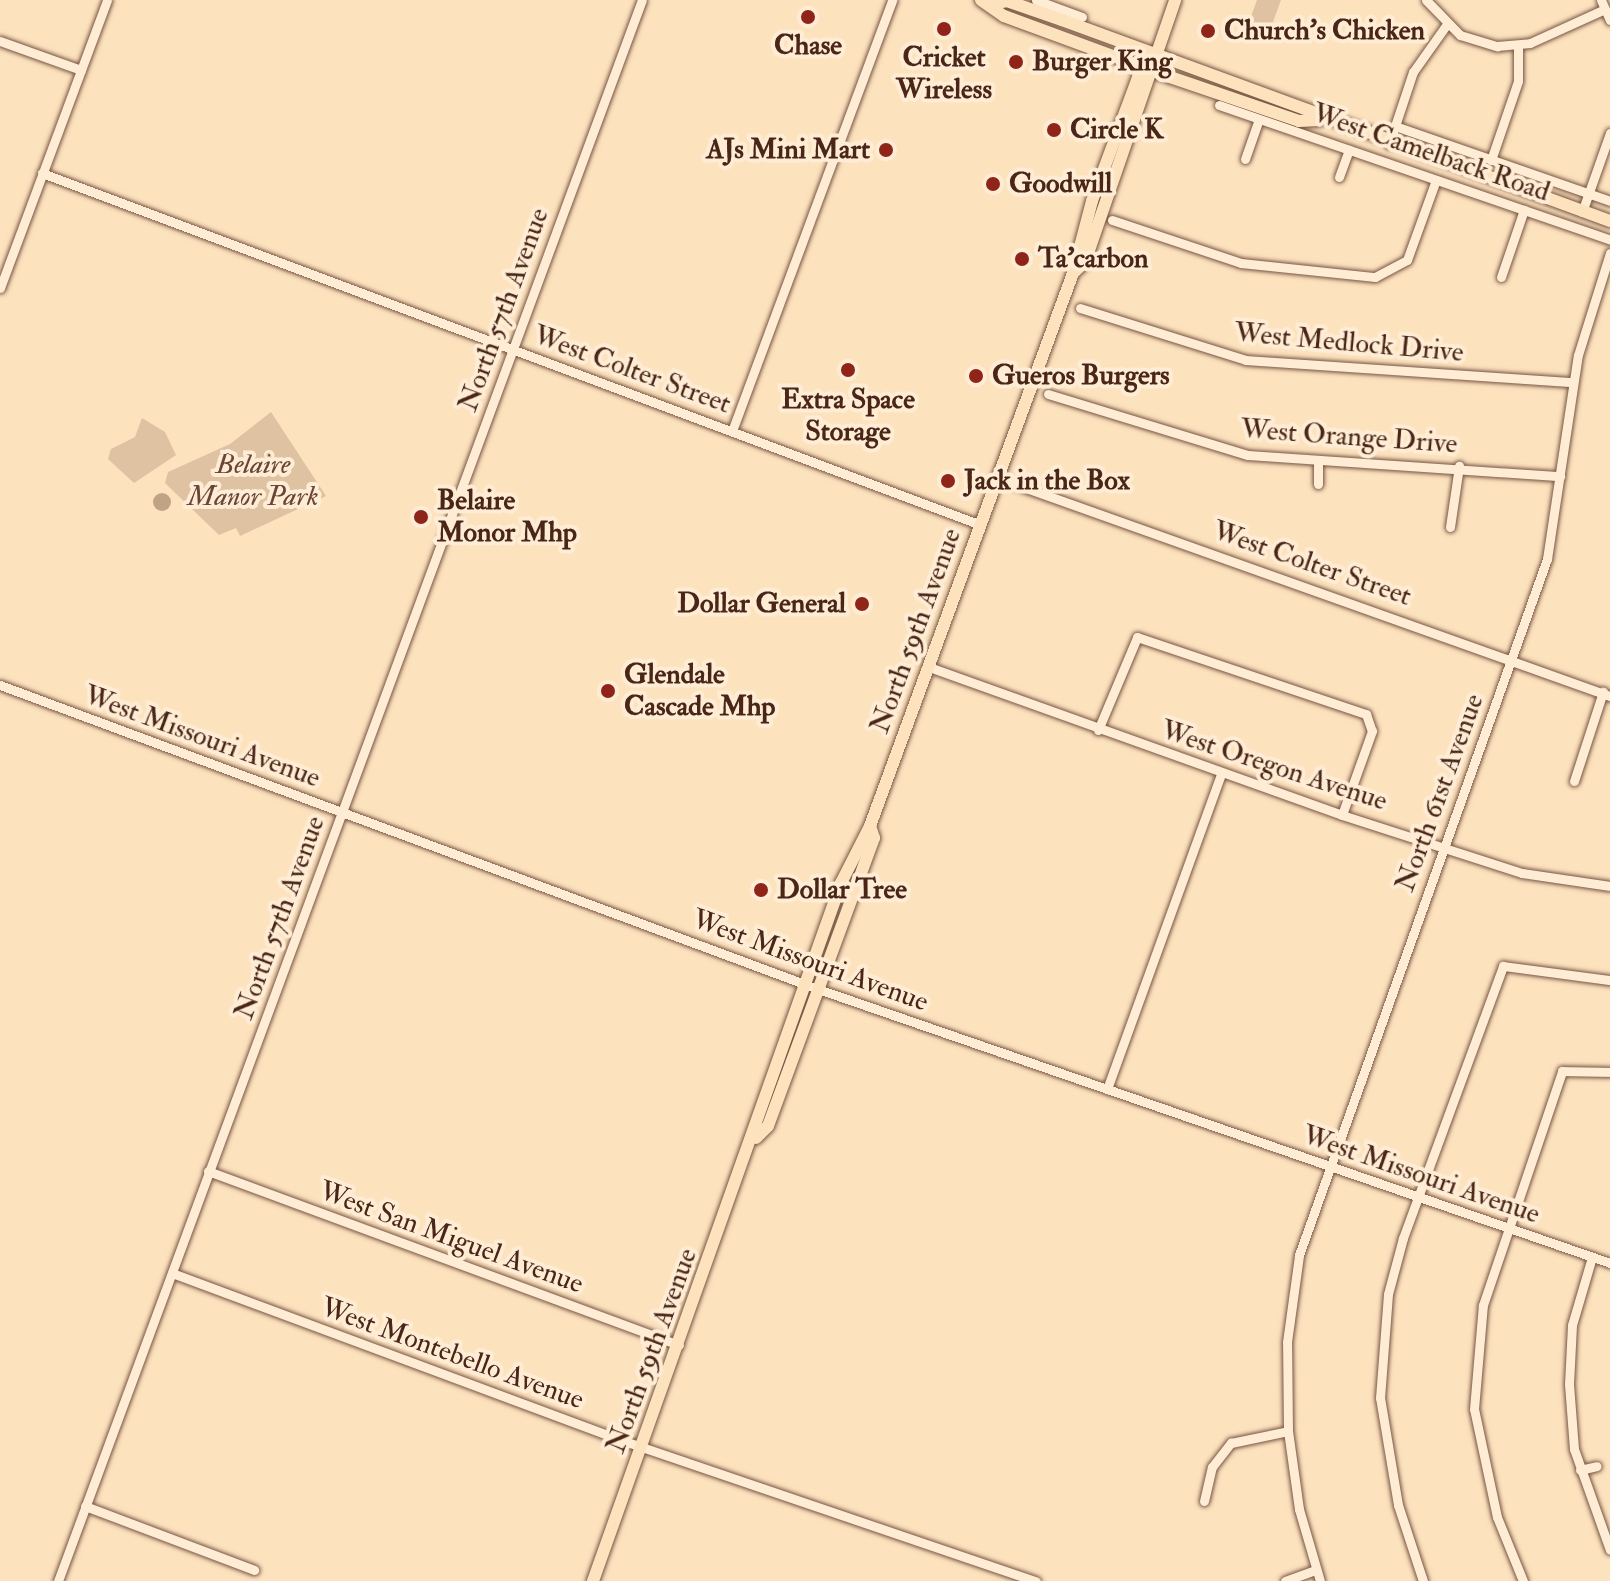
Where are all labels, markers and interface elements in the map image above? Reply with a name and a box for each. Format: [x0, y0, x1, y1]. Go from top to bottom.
marker: Chase [799, 8, 817, 26]
place label: Church's Chicken [1224, 14, 1425, 48]
marker: Cricket Wireless [935, 20, 953, 38]
marker: Church's Chicken [1199, 22, 1217, 40]
place label: Chase [774, 29, 842, 63]
place label: Cricket Wireless [896, 41, 992, 107]
place label: Burger King [1032, 45, 1172, 79]
marker: Burger King [1007, 53, 1025, 71]
street label: West Camelback Road [1308, 97, 1554, 209]
place label: Circle K [1070, 113, 1164, 147]
marker: Circle K [1045, 121, 1063, 139]
place label: AJs Mini Mart [706, 133, 870, 167]
marker: AJs Mini Mart [877, 141, 895, 159]
place label: Goodwill [1009, 167, 1112, 201]
marker: Goodwill [984, 175, 1002, 193]
street label: North 57th Avenue [452, 204, 556, 416]
place label: Ta'carbon [1038, 242, 1148, 276]
marker: Ta'carbon [1013, 250, 1031, 268]
street label: West Medlock Drive [1233, 316, 1465, 370]
street label: West Colter Street [529, 319, 735, 421]
place label: Gueros Burgers [992, 359, 1170, 393]
marker: Extra Space Storage [839, 361, 857, 379]
marker: Gueros Burgers [967, 367, 985, 385]
place label: Extra Space Storage [781, 383, 915, 449]
street label: West Orange Drive [1240, 413, 1458, 461]
park label: Belaire Manor Park [188, 448, 318, 514]
place label: Jack in the Box [964, 464, 1130, 498]
marker: Jack in the Box [939, 472, 957, 490]
place label: Belaire Monor Mhp [437, 484, 577, 550]
marker: Belaire Monor Mhp [412, 508, 430, 526]
street label: West Colter Street [1208, 514, 1416, 614]
street label: North 59th Avenue [863, 524, 969, 738]
place label: Dollar General [677, 587, 846, 621]
marker: Dollar General [853, 595, 871, 613]
place label: Glendale Cascade Mhp [624, 658, 775, 724]
street label: West Missouri Avenue [79, 679, 325, 795]
marker: Glendale Cascade Mhp [599, 682, 617, 700]
street label: North 61st Avenue [1389, 690, 1491, 896]
street label: West Oregon Avenue [1157, 714, 1391, 818]
street label: North 57th Avenue [228, 812, 332, 1024]
place label: Dollar Tree [777, 873, 907, 907]
marker: Dollar Tree [752, 881, 770, 899]
street label: West Missouri Avenue [687, 903, 933, 1019]
street label: West Missouri Avenue [1298, 1119, 1544, 1231]
street label: West San Miguel Avenue [314, 1175, 588, 1301]
street label: North 59th Avenue [599, 1244, 705, 1458]
street label: West Montebello Avenue [316, 1291, 588, 1417]

